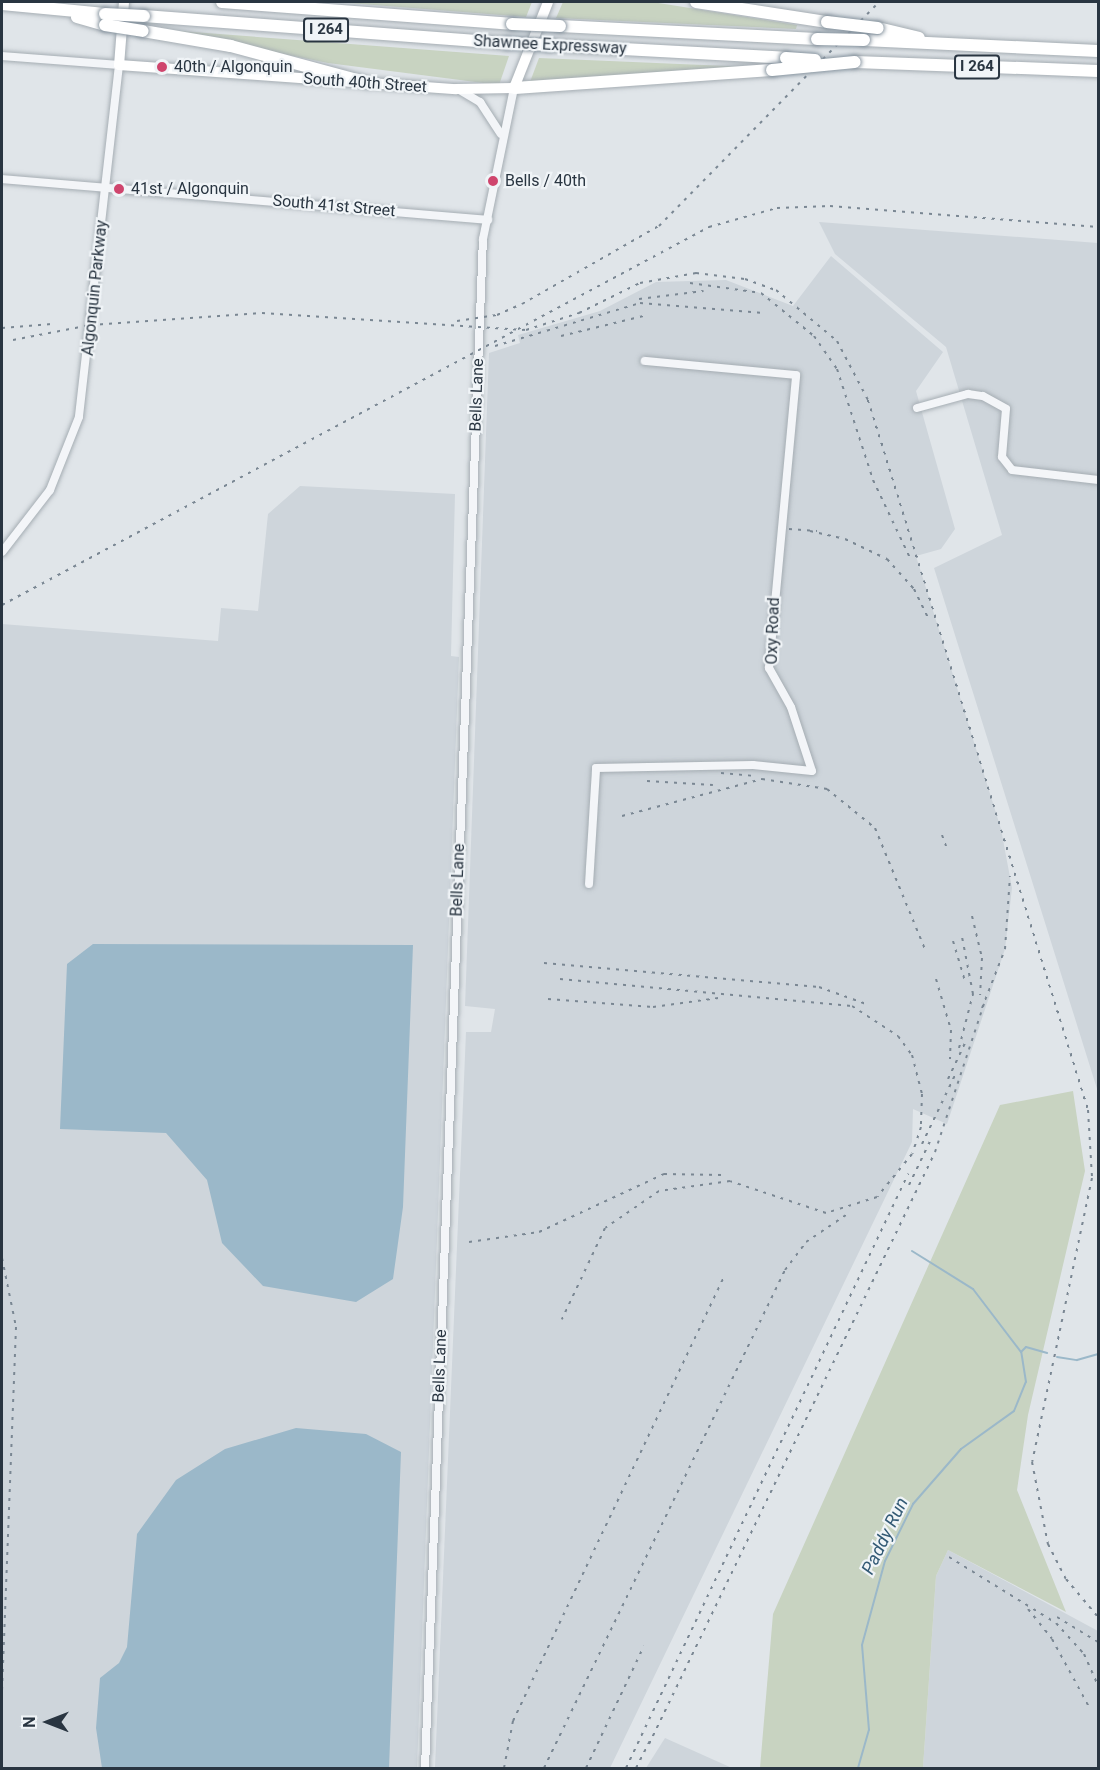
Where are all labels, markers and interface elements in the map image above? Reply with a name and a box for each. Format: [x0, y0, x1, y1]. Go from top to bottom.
road number: I 264 [302, 18, 350, 42]
street label: Shawnee Expressway [473, 31, 627, 59]
road number: I 264 [953, 55, 1001, 79]
place label: 40th / Algonquin [174, 57, 292, 77]
marker: 40th / Algonquin [155, 60, 169, 74]
street label: South 40th Street [303, 69, 427, 97]
place label: Bells / 40th [505, 171, 586, 191]
marker: Bells / 40th [486, 174, 500, 188]
place label: 41st / Algonquin [131, 179, 249, 199]
marker: 41st / Algonquin [112, 182, 126, 196]
street label: South 41st Street [272, 191, 396, 221]
street label: Algonquin Parkway [78, 219, 112, 357]
street label: Bells Lane [466, 358, 488, 432]
street label: Oxy Road [762, 597, 784, 665]
street label: Bells Lane [447, 843, 469, 917]
street label: Bells Lane [429, 1329, 451, 1403]
water label: Paddy Run [857, 1494, 913, 1578]
north arrow [18, 1692, 78, 1752]
text: N [20, 1716, 39, 1728]

